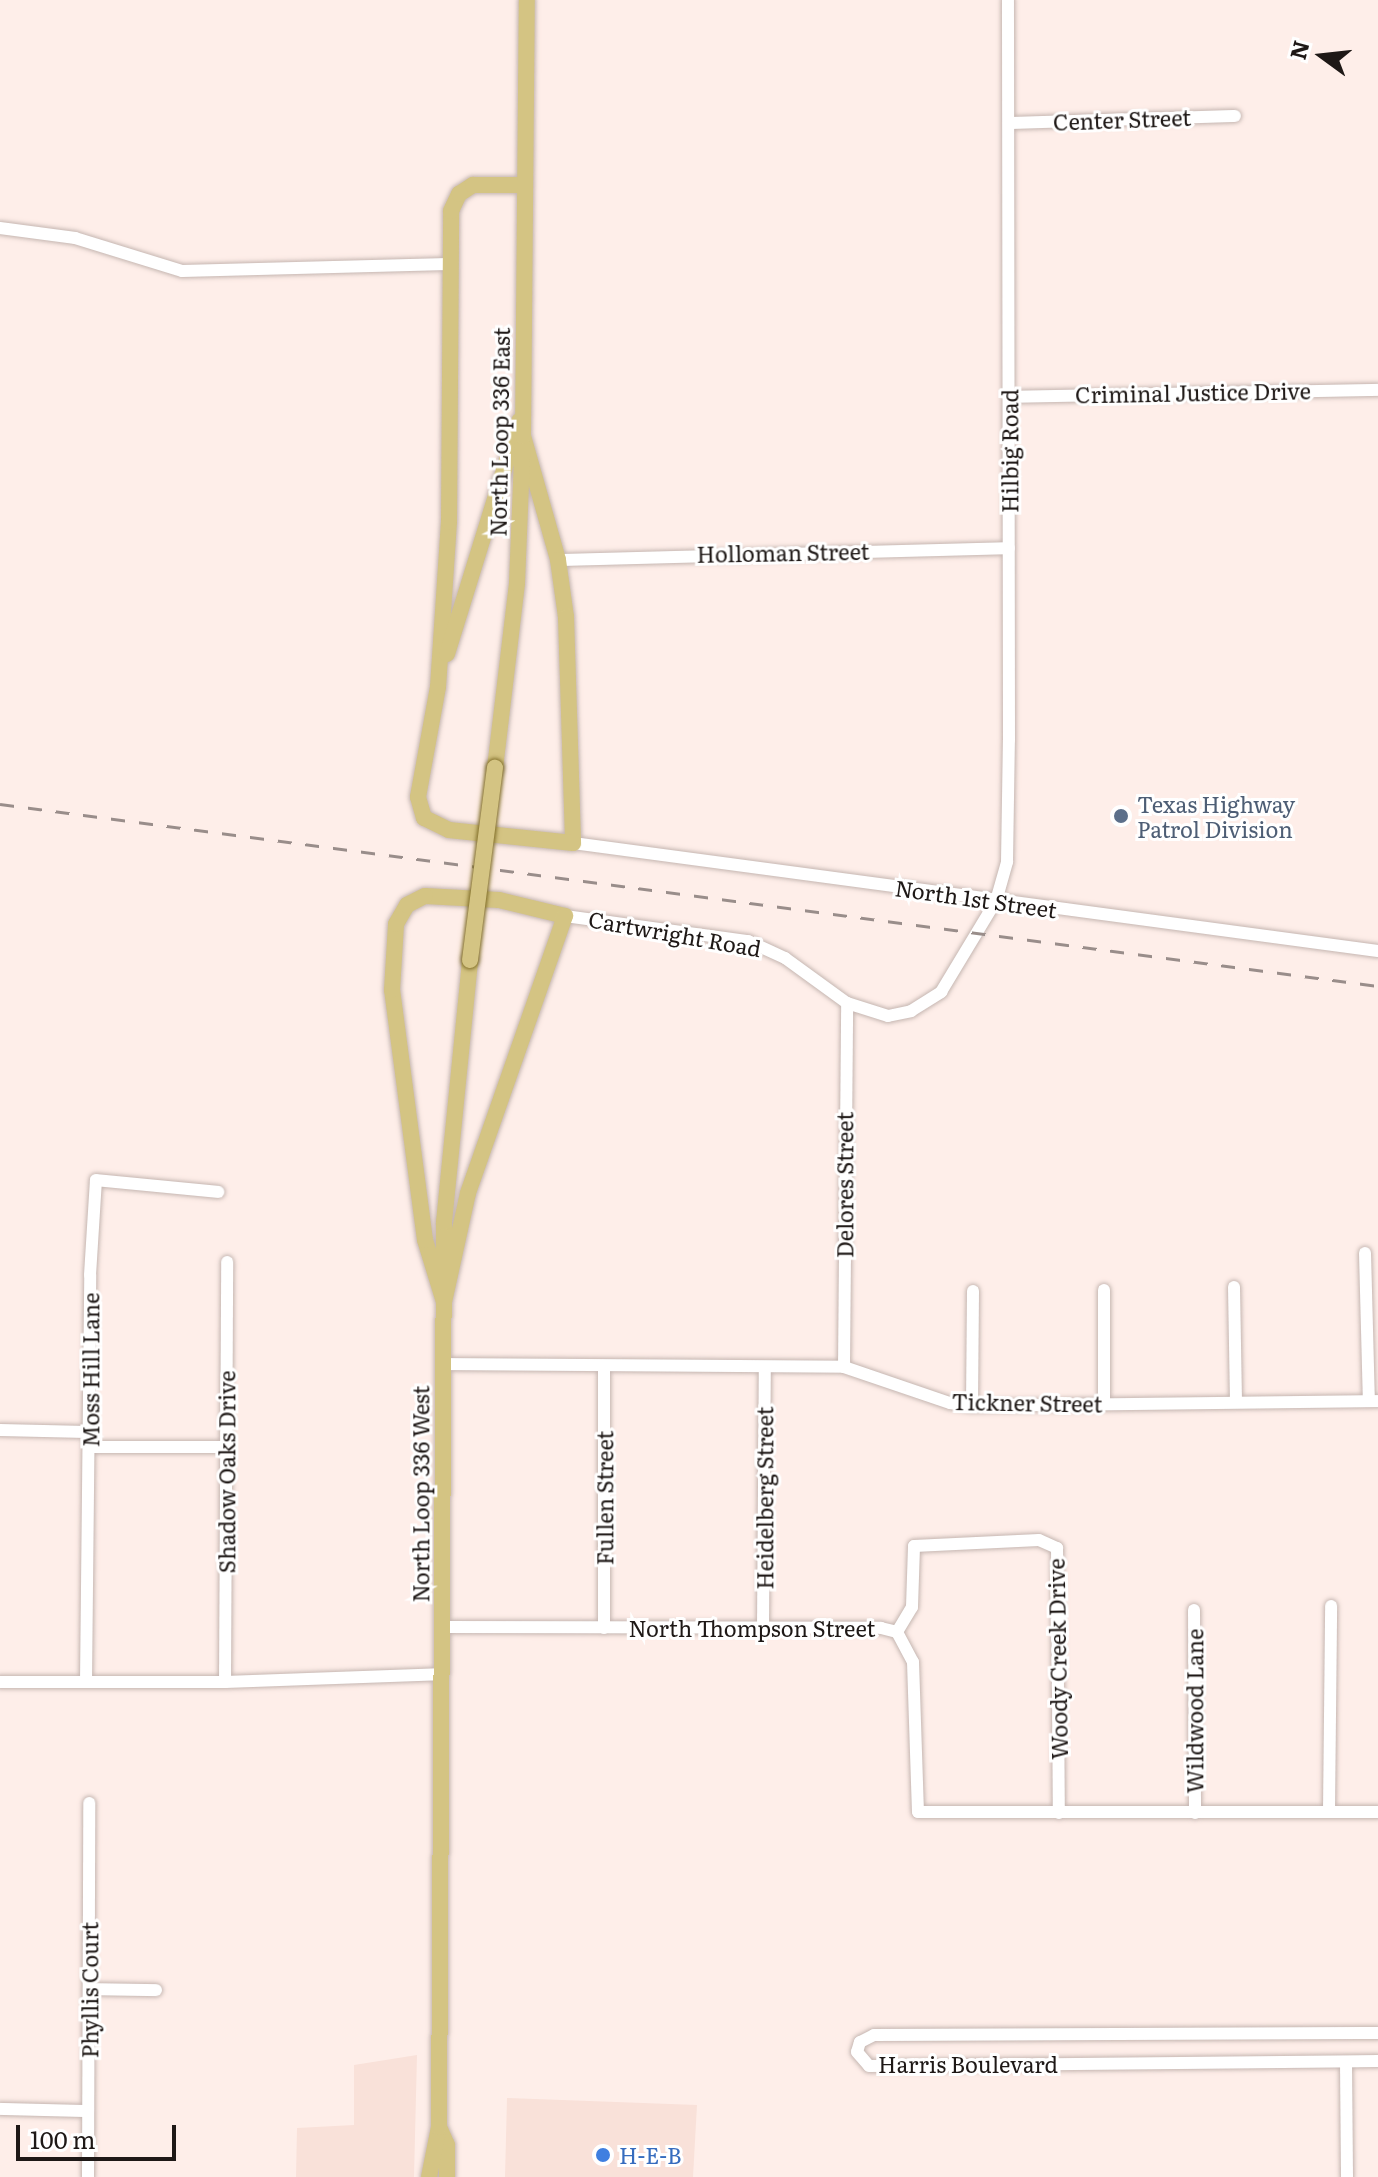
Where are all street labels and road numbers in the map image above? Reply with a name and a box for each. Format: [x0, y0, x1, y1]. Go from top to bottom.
street label: Center Street [1052, 103, 1192, 135]
street label: North Loop 336 East [484, 327, 514, 537]
street label: Criminal Justice Drive [1075, 377, 1311, 407]
street label: Hilbig Road [996, 389, 1022, 513]
street label: Holloman Street [696, 537, 870, 567]
street label: North 1st Street [893, 874, 1059, 922]
street label: Cartwright Road [587, 905, 763, 961]
street label: Delores Street [831, 1112, 857, 1258]
street label: Moss Hill Lane [77, 1293, 103, 1447]
street label: Shadow Oaks Drive [213, 1371, 239, 1573]
street label: North Loop 336 West [407, 1386, 433, 1602]
street label: Tickner Street [951, 1387, 1103, 1417]
street label: Heidelberg Street [751, 1406, 777, 1590]
street label: Fullen Street [591, 1431, 617, 1565]
street label: Woody Creek Drive [1042, 1558, 1072, 1760]
street label: North Thompson Street [629, 1615, 875, 1641]
street label: Wildwood Lane [1181, 1629, 1207, 1793]
street label: Phyllis Court [76, 1922, 102, 2058]
street label: Harris Boulevard [878, 2051, 1058, 2077]

